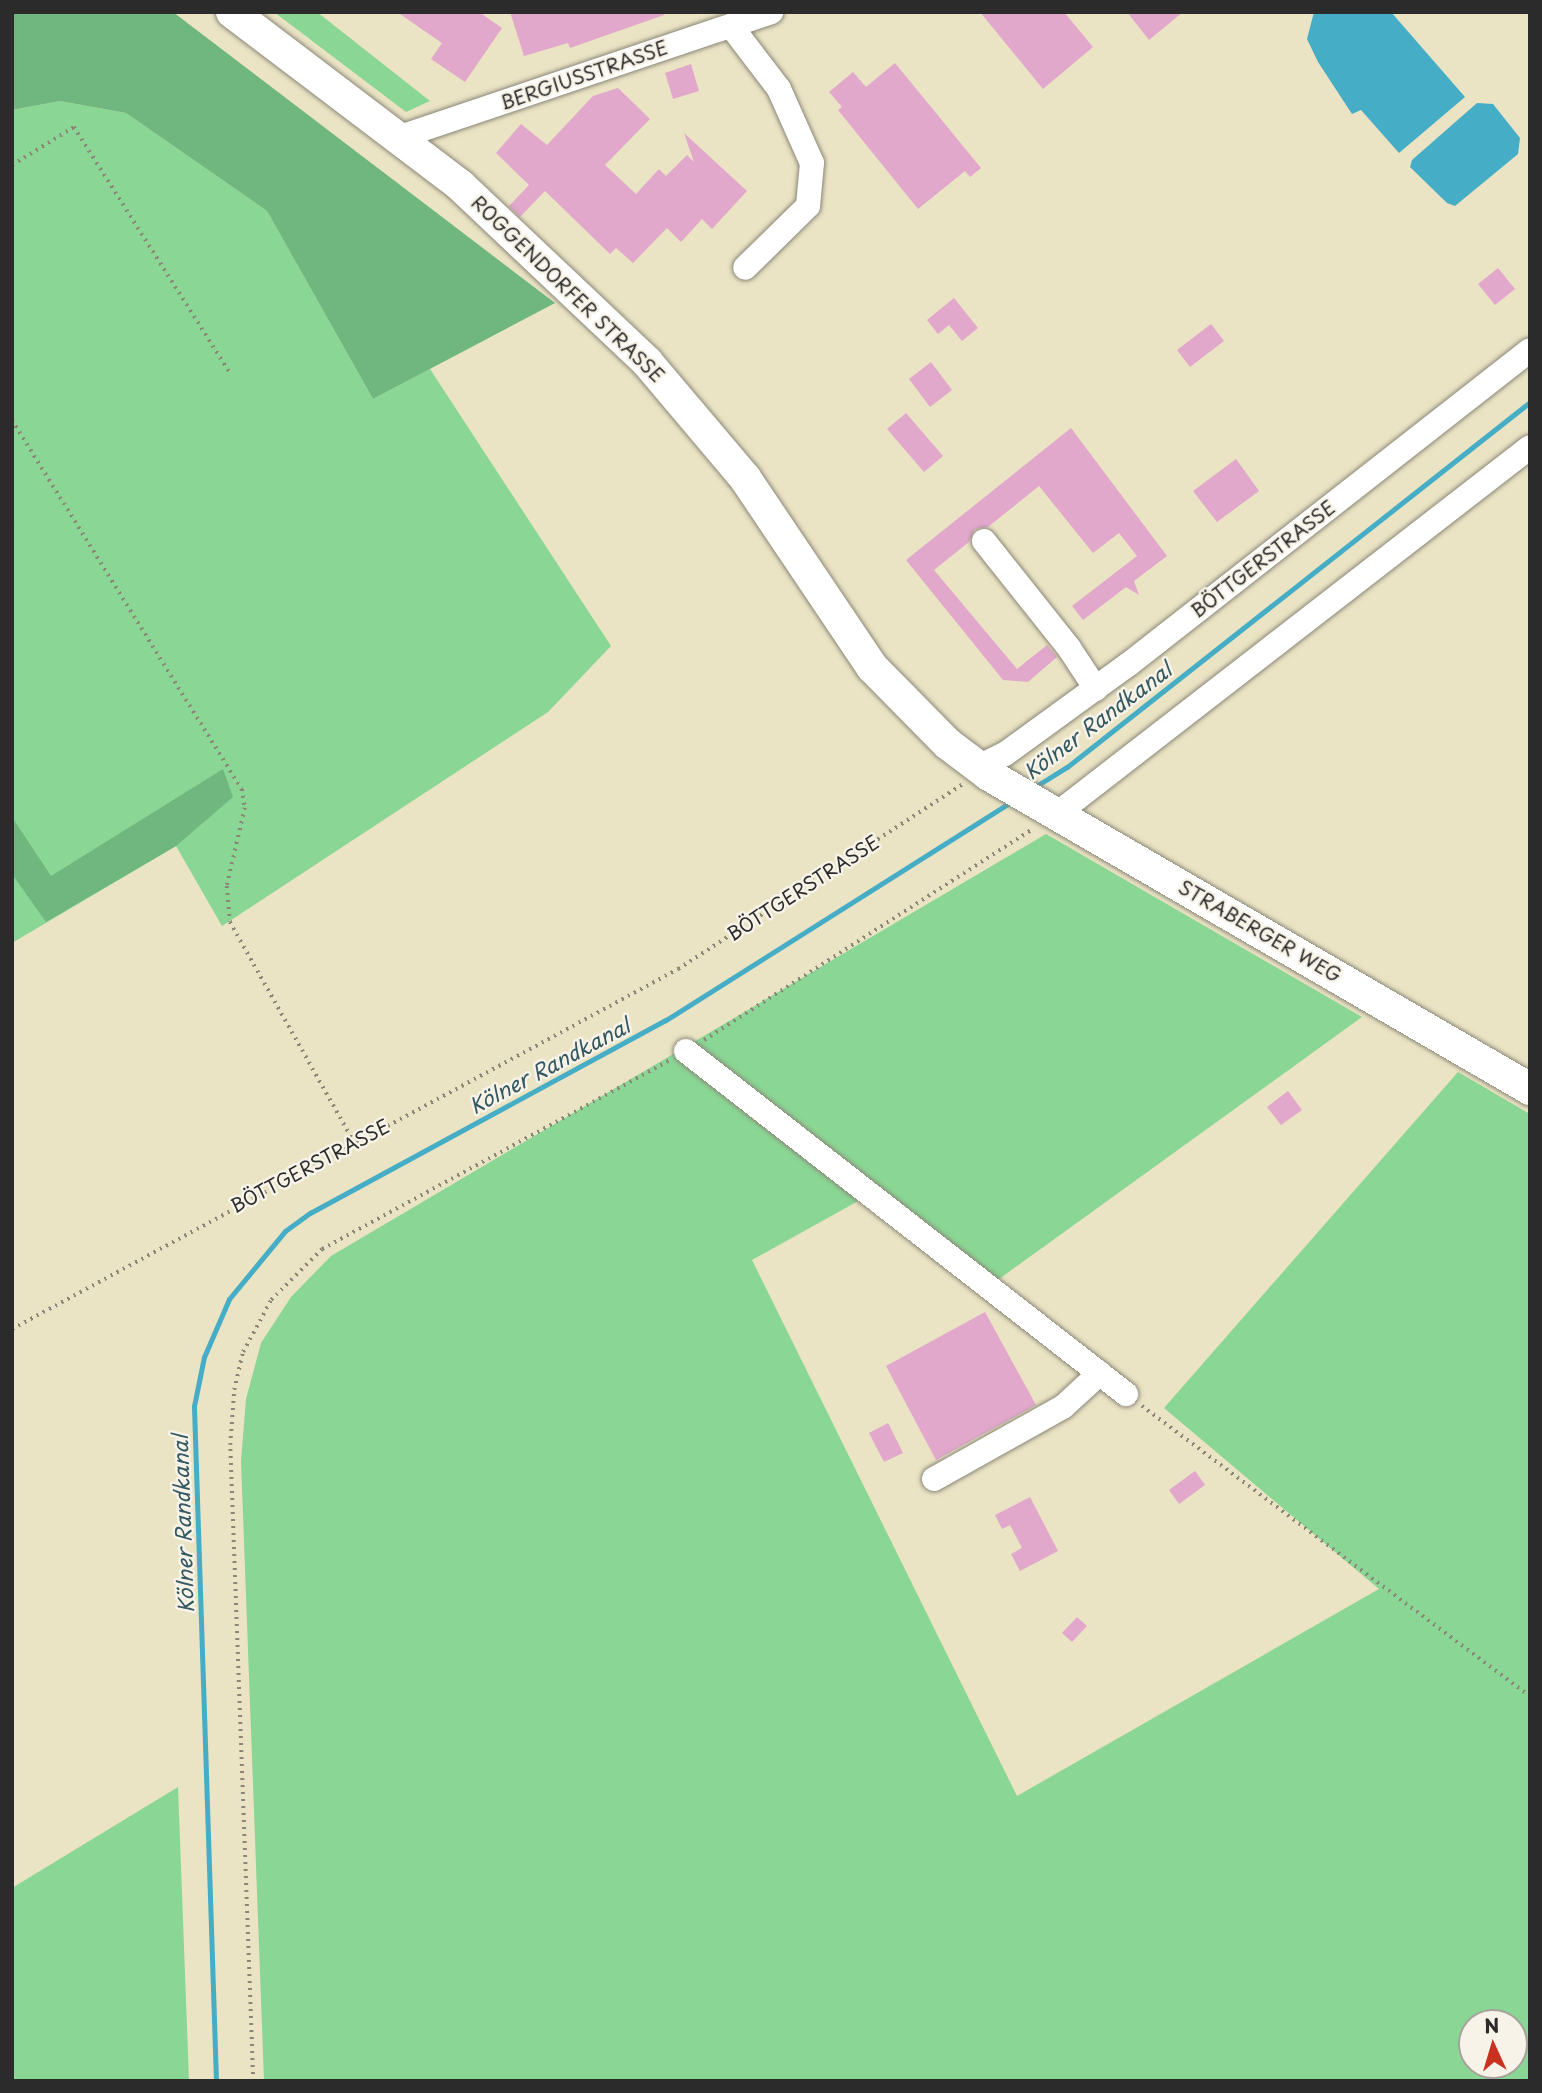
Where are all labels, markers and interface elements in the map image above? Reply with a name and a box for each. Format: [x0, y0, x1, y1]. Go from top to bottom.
street label: BERGIUSSTRASSE [497, 36, 671, 114]
street label: ROGGENDORFER STRASSE [467, 191, 669, 387]
street label: BÖTTGERSTRASSE [1186, 496, 1340, 622]
water label: Kölner Randkanal [1017, 656, 1177, 784]
street label: BÖTTGERSTRASSE [723, 830, 883, 946]
street label: STRABERGER WEG [1174, 875, 1346, 987]
water label: Kölner Randkanal [463, 1012, 635, 1118]
street label: BÖTTGERSTRASSE [227, 1114, 393, 1218]
water label: Kölner Randkanal [166, 1433, 198, 1615]
north arrow [1458, 2009, 1528, 2079]
text: N [1483, 2011, 1500, 2040]

